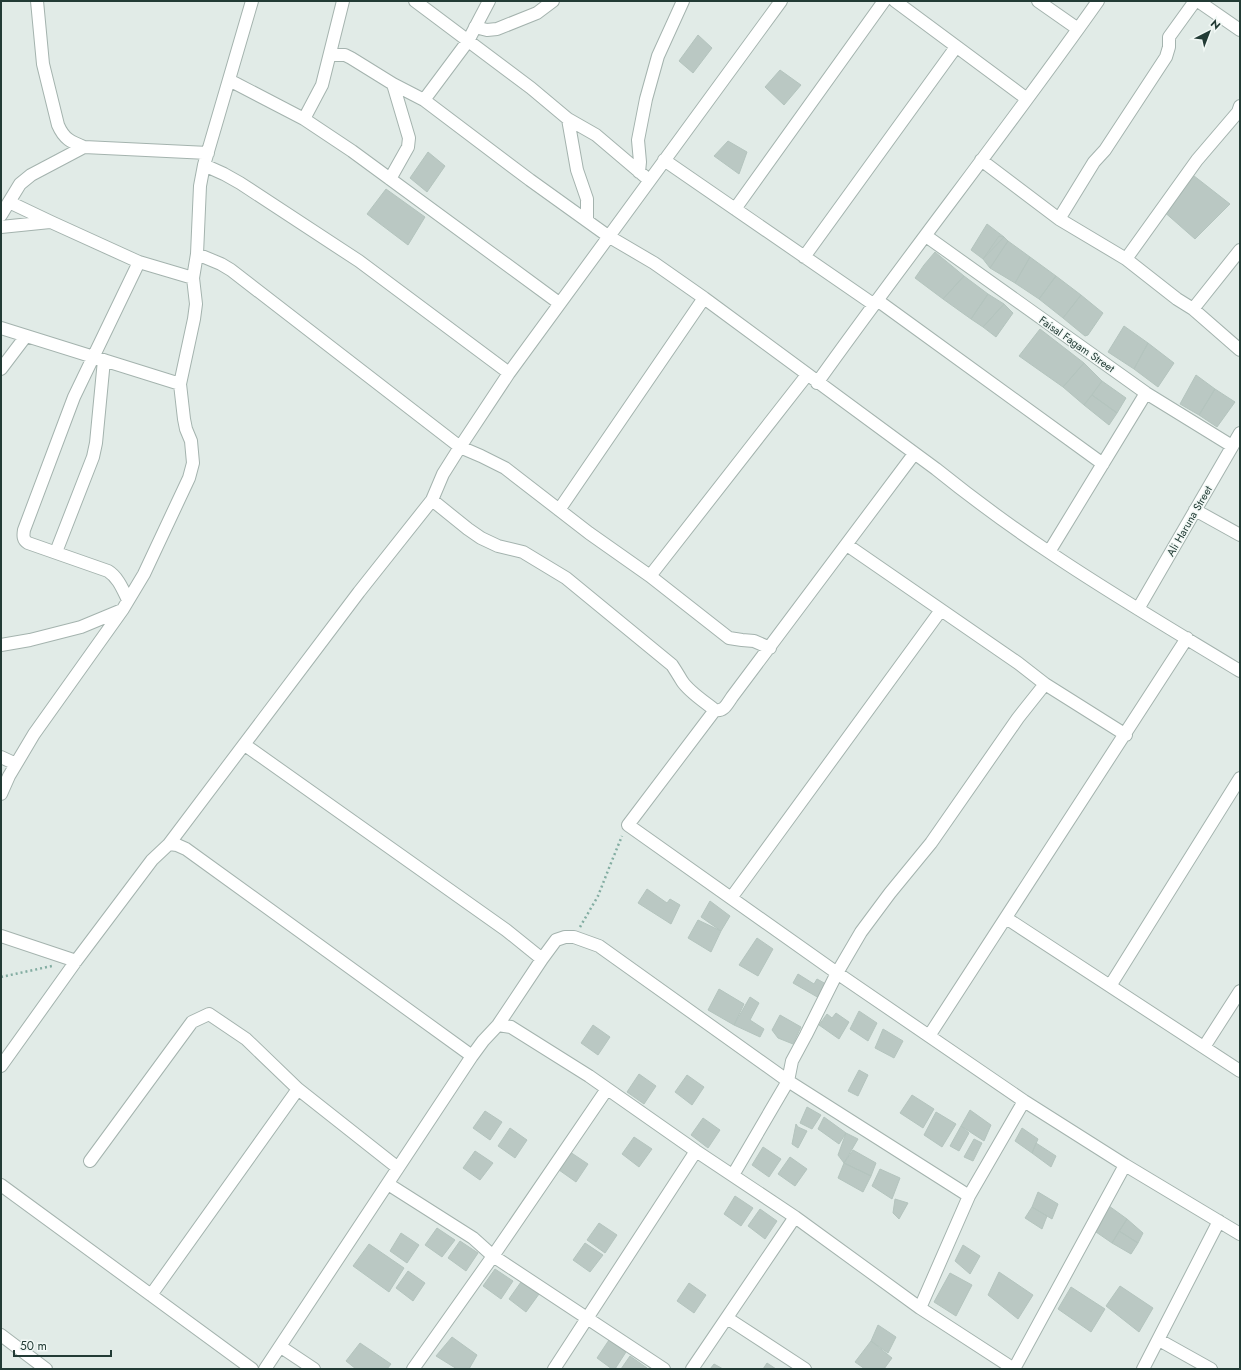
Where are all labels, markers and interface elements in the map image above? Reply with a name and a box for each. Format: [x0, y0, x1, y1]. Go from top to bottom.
north arrow [1189, 12, 1229, 52]
text: N [1207, 16, 1224, 33]
street label: Faisal Fagam Street [1036, 312, 1118, 376]
street label: Ali Haruna Street [1162, 482, 1216, 559]
scale bar [14, 1332, 111, 1358]
text: 50 m [20, 1337, 47, 1355]

